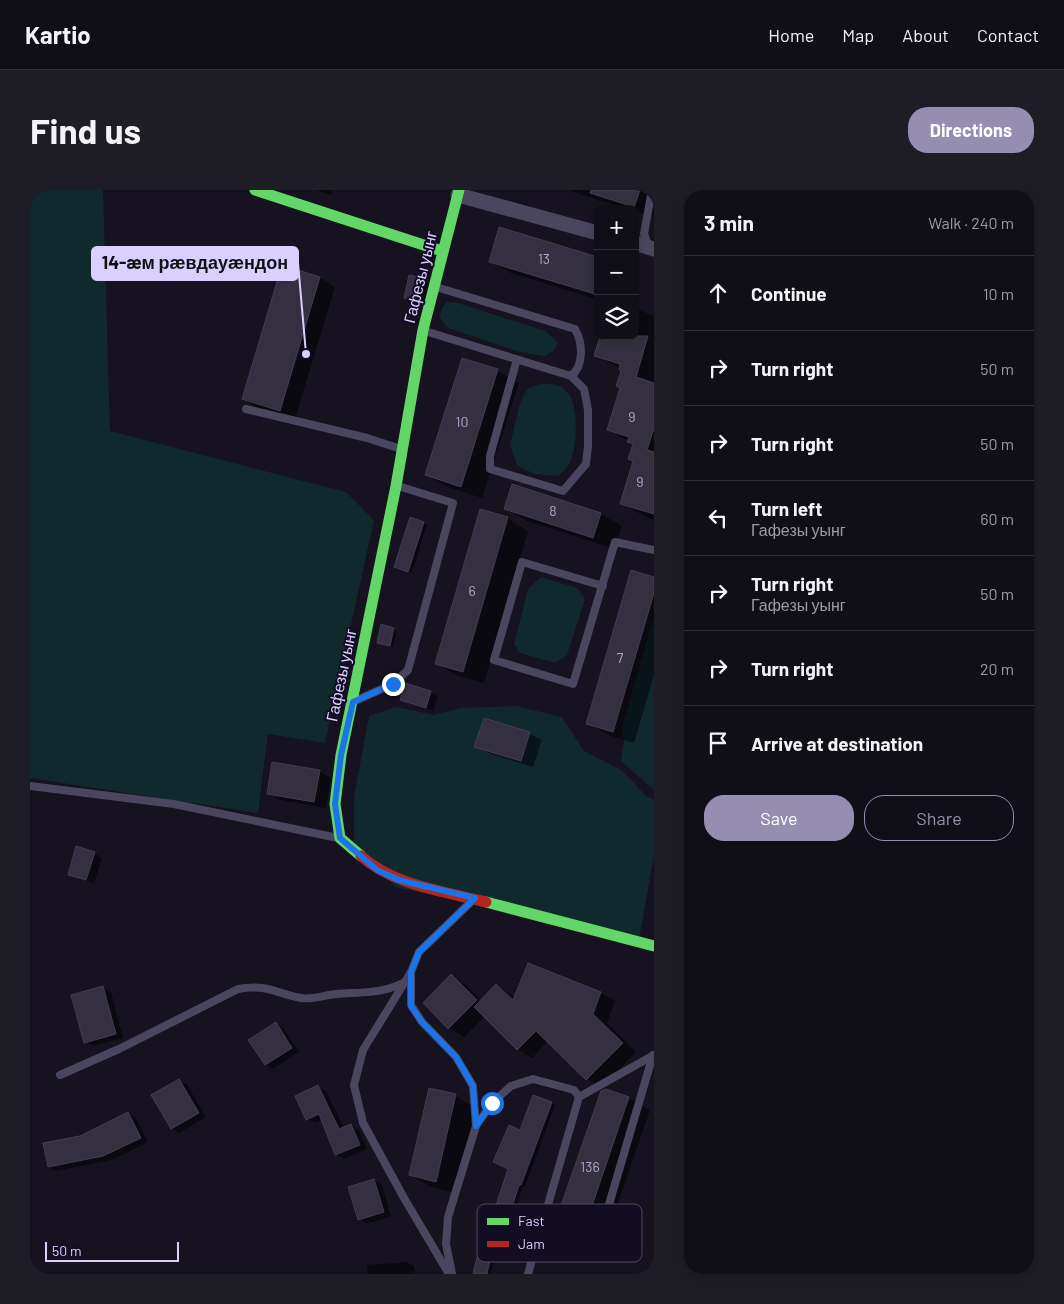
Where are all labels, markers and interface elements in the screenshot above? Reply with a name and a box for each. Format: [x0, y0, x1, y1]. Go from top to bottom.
text: Kartio [25, 20, 91, 49]
text: Home [768, 24, 814, 46]
text: Map [842, 24, 874, 46]
text: About [902, 24, 949, 46]
text: Contact [977, 24, 1039, 46]
button: Directions [908, 107, 1034, 153]
text: Find us [30, 109, 141, 151]
map controls [594, 205, 639, 340]
button: + [594, 205, 639, 250]
text: 3 min [704, 210, 754, 235]
text: Walk · 240 m [928, 213, 1014, 232]
street label: Гафезы уынг [399, 229, 440, 325]
callout: 14-æм рӕвдауӕндон [92, 247, 298, 280]
house number: 13 [538, 250, 550, 267]
button: − [594, 250, 639, 295]
text: 14-æм рӕвдауӕндон [102, 251, 288, 273]
icon: ahead [704, 279, 732, 307]
text: Continue [751, 282, 827, 305]
text: 10 m [983, 284, 1014, 303]
button: layers [594, 295, 639, 340]
icon: right [704, 354, 732, 382]
text: Turn right [751, 357, 833, 380]
text: 50 m [980, 359, 1014, 378]
house number: 9 [628, 408, 636, 425]
house number: 10 [456, 413, 468, 430]
icon: right [704, 429, 732, 457]
text: Turn right [751, 432, 833, 455]
text: 50 m [980, 434, 1014, 453]
house number: 9 [636, 473, 644, 490]
text: Turn left [751, 497, 822, 520]
house number: 8 [549, 502, 557, 519]
icon: left [704, 504, 732, 532]
text: 60 m [980, 509, 1014, 528]
text: Гафезы уынг [751, 520, 846, 539]
text: Turn right [751, 572, 833, 595]
icon: right [704, 579, 732, 607]
house number: 6 [468, 582, 476, 599]
text: 50 m [980, 584, 1014, 603]
text: Гафезы уынг [751, 595, 846, 614]
street label: Гафезы уынг [321, 627, 360, 723]
house number: 7 [617, 649, 624, 666]
icon: right [704, 654, 732, 682]
text: Turn right [751, 657, 833, 680]
text: 20 m [980, 659, 1014, 678]
route end [382, 673, 405, 696]
icon: arrive [704, 729, 732, 757]
text: Arrive at destination [751, 732, 923, 755]
button: Save [704, 795, 854, 841]
button: Share [864, 795, 1014, 841]
route start [481, 1092, 504, 1115]
house number: 136 [580, 1158, 600, 1175]
legend [477, 1204, 642, 1262]
text: Fast [518, 1212, 544, 1229]
text: Jam [518, 1235, 545, 1252]
scale bar [45, 1239, 179, 1262]
text: 50 m [52, 1242, 81, 1259]

